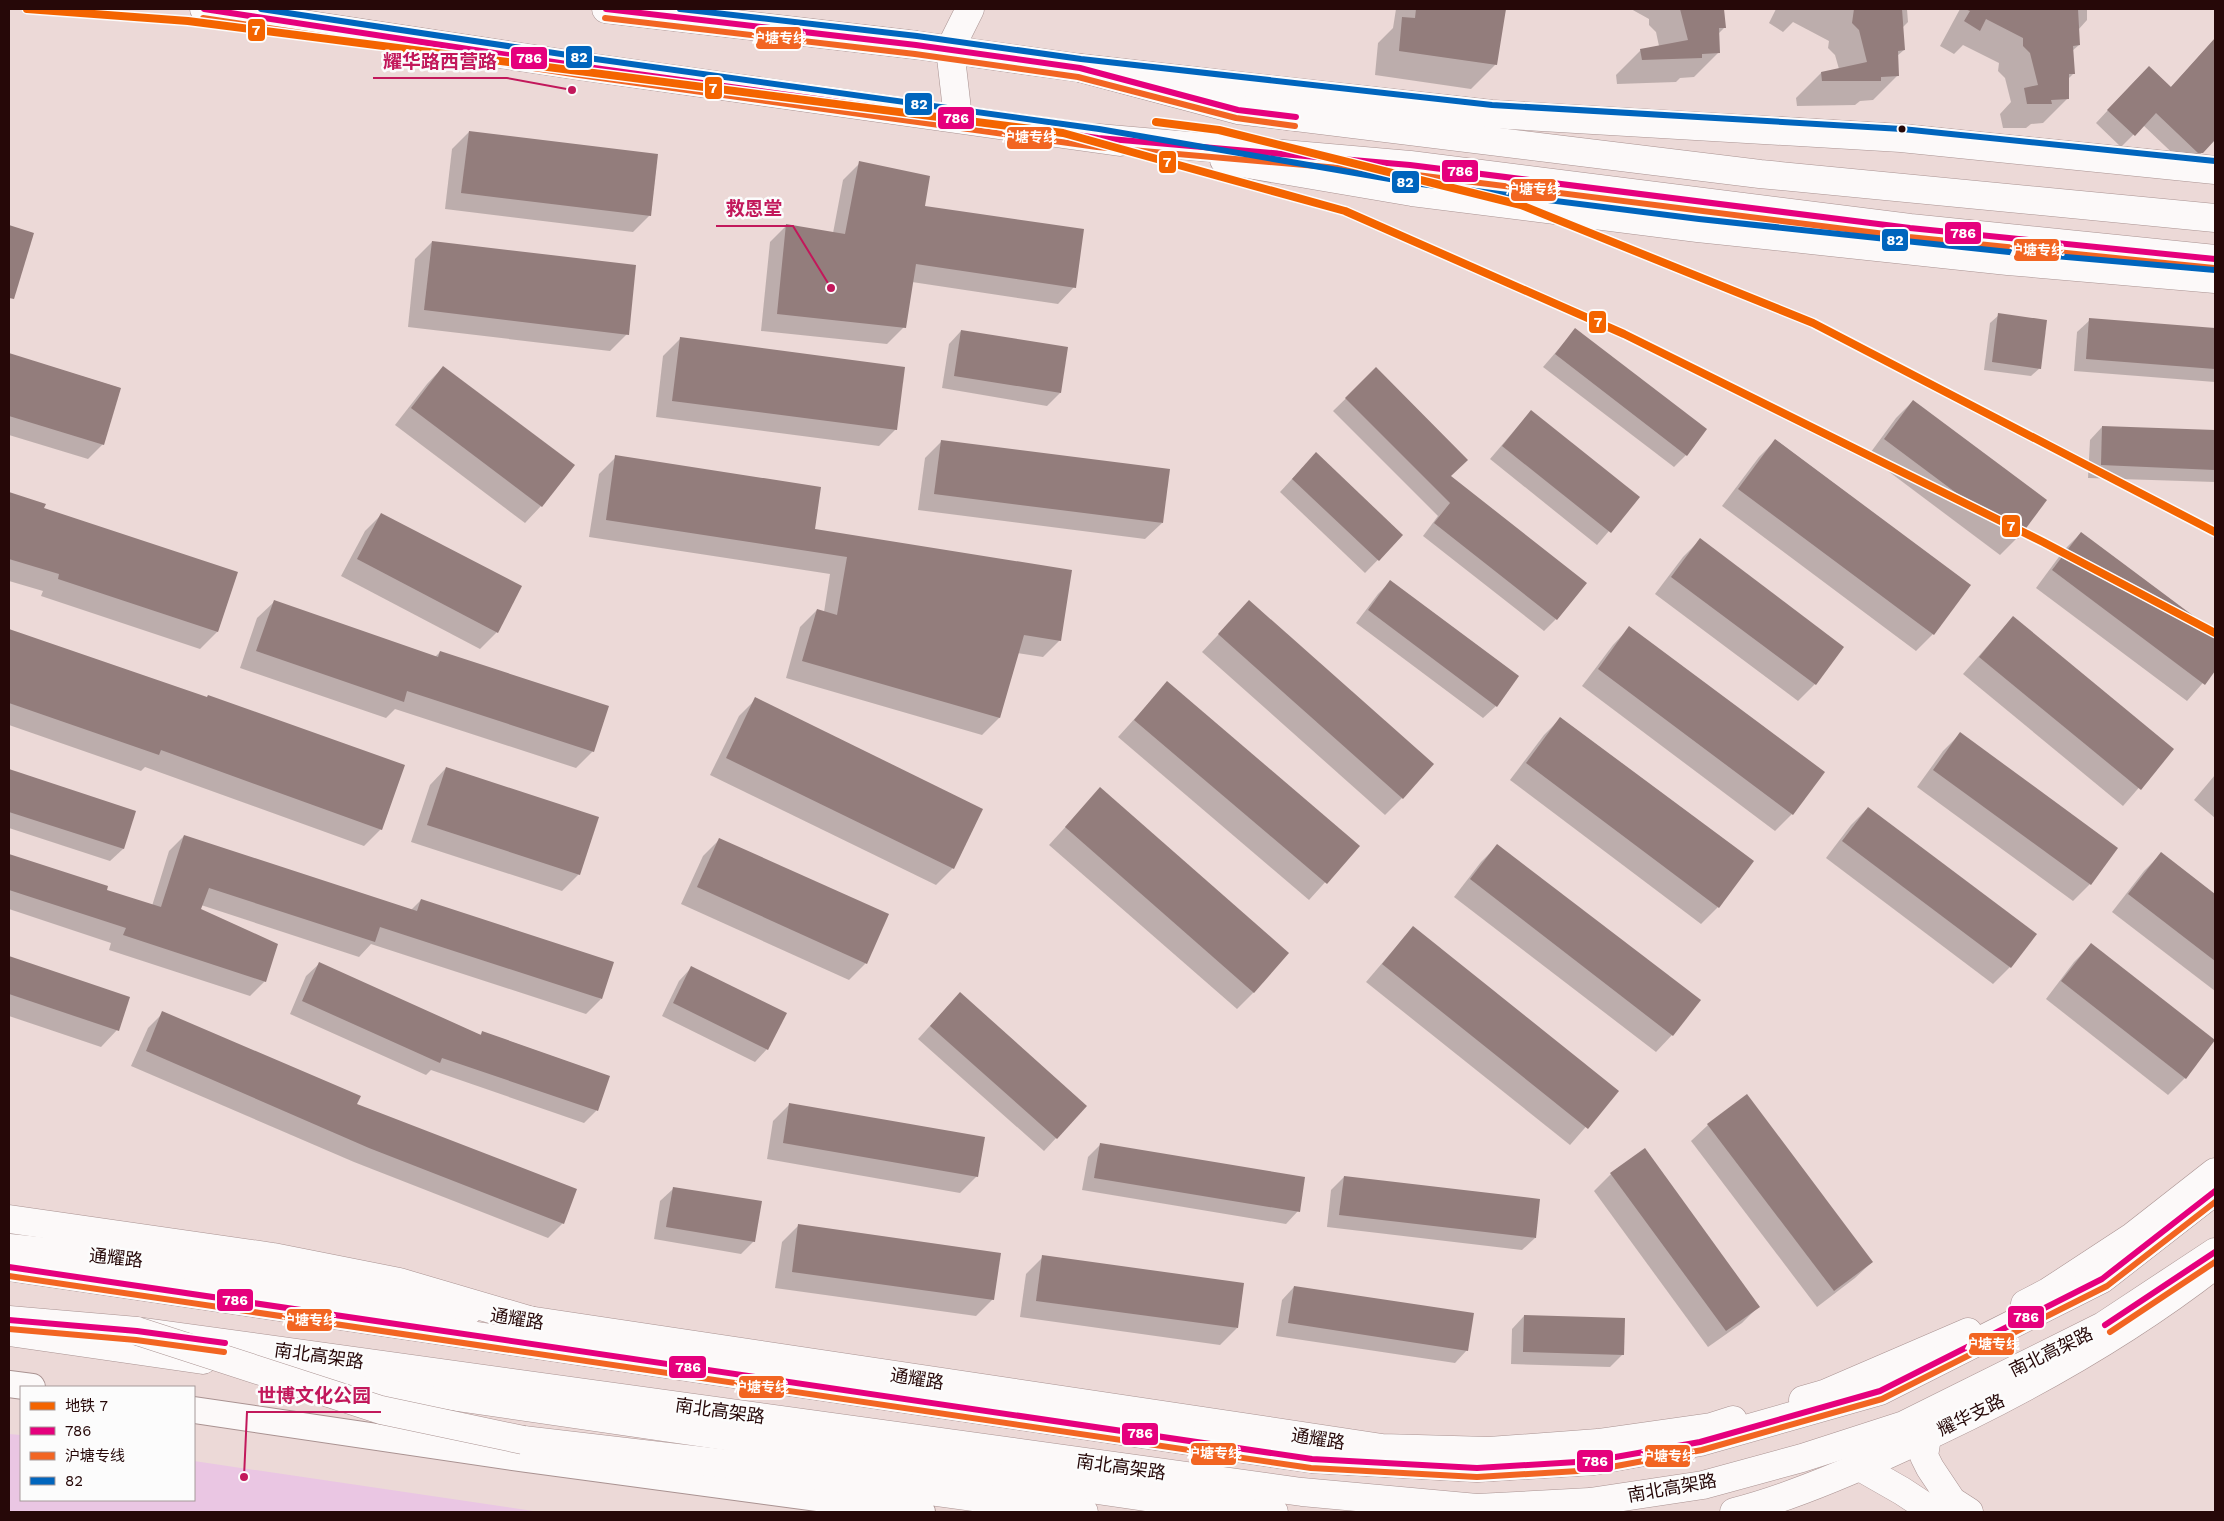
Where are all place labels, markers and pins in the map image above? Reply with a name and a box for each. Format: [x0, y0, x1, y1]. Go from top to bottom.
callout: 耀华路西营路 [373, 44, 507, 78]
unlabelled marker [1897, 124, 1907, 134]
callout: 救恩堂 [716, 192, 793, 226]
callout: 世博文化公园 [247, 1378, 381, 1412]

